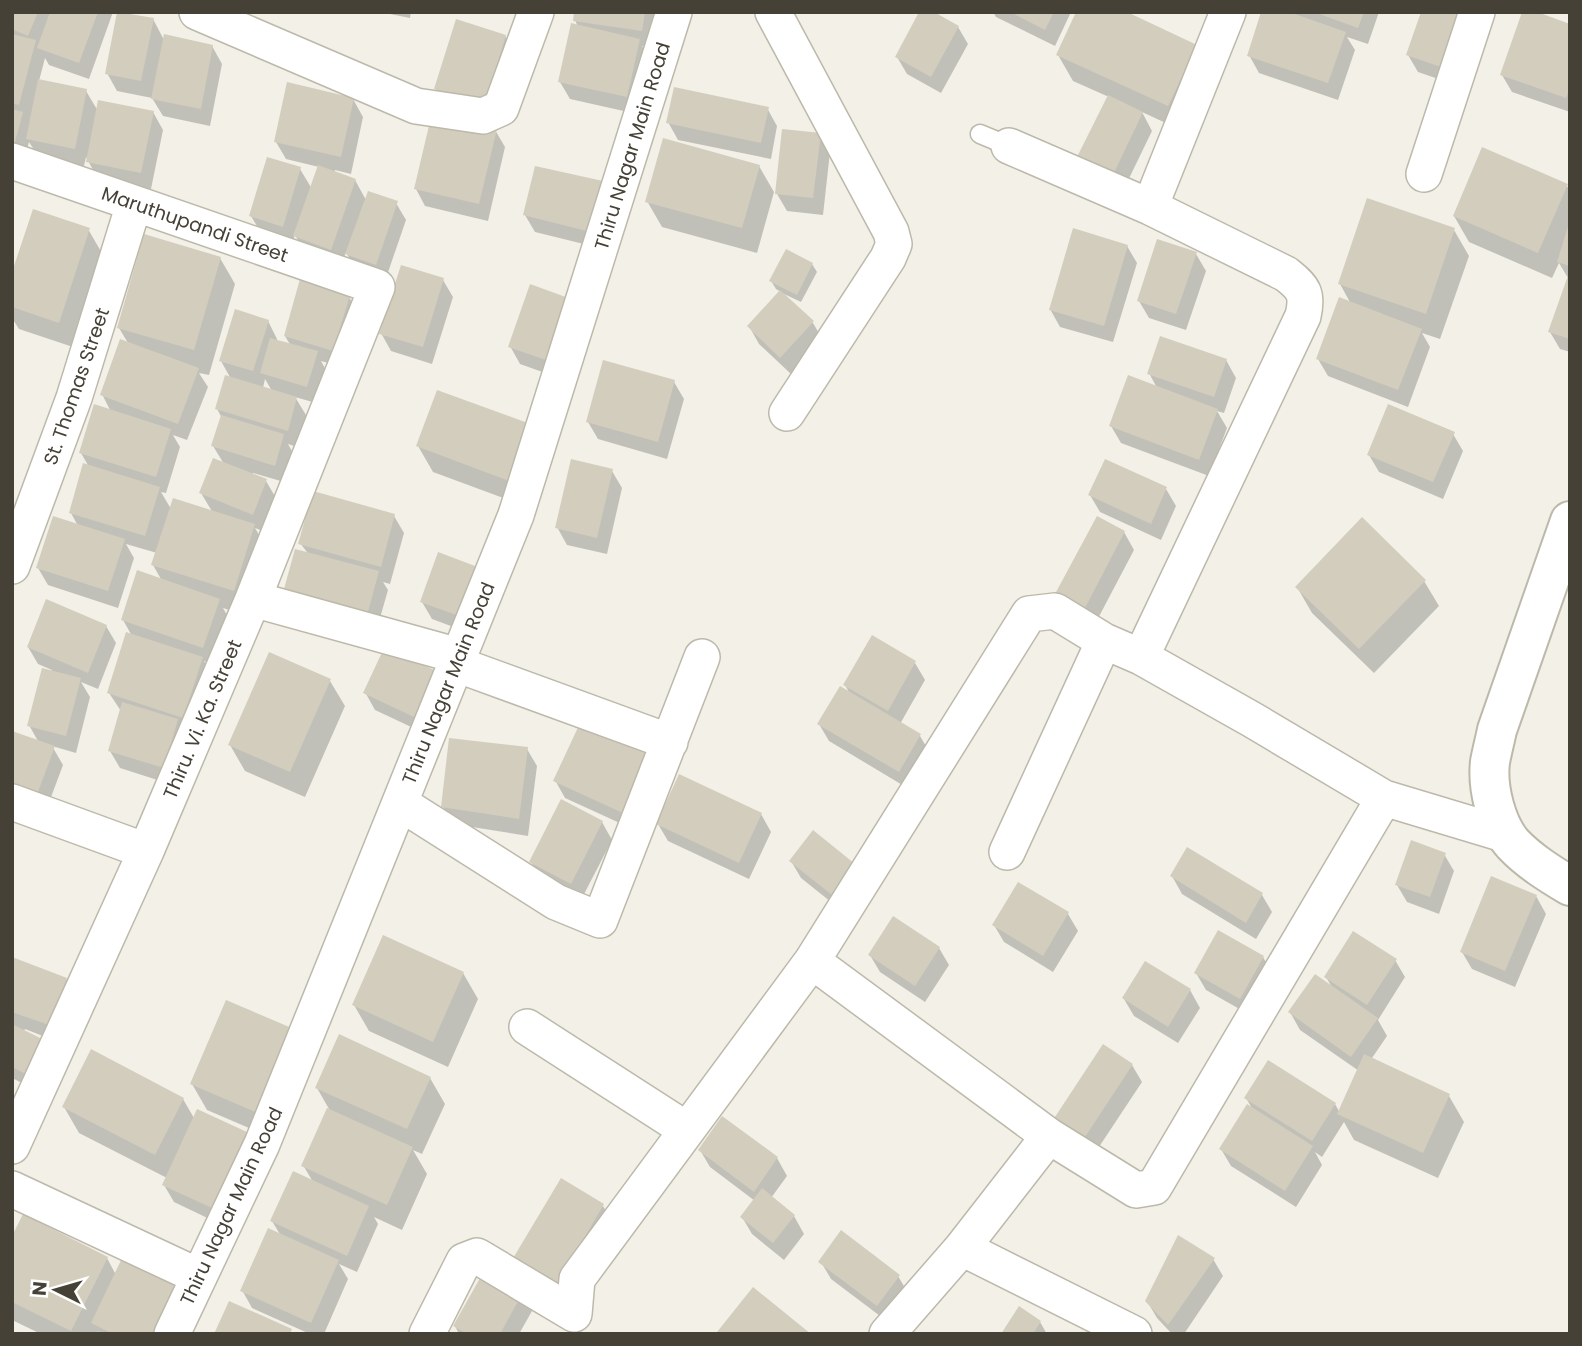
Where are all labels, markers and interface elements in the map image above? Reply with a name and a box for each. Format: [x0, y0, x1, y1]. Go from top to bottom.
street label: Thiru Nagar Main Road [588, 39, 677, 253]
street label: Maruthupandi Street [98, 180, 292, 269]
street label: St. Thomas Street [37, 304, 116, 468]
street label: Thiru Nagar Main Road [395, 578, 501, 788]
street label: Thiru. Vi. Ka. Street [157, 635, 248, 803]
street label: Thiru Nagar Main Road [174, 1103, 289, 1310]
north arrow [21, 1255, 91, 1325]
text: N [25, 1280, 54, 1297]

